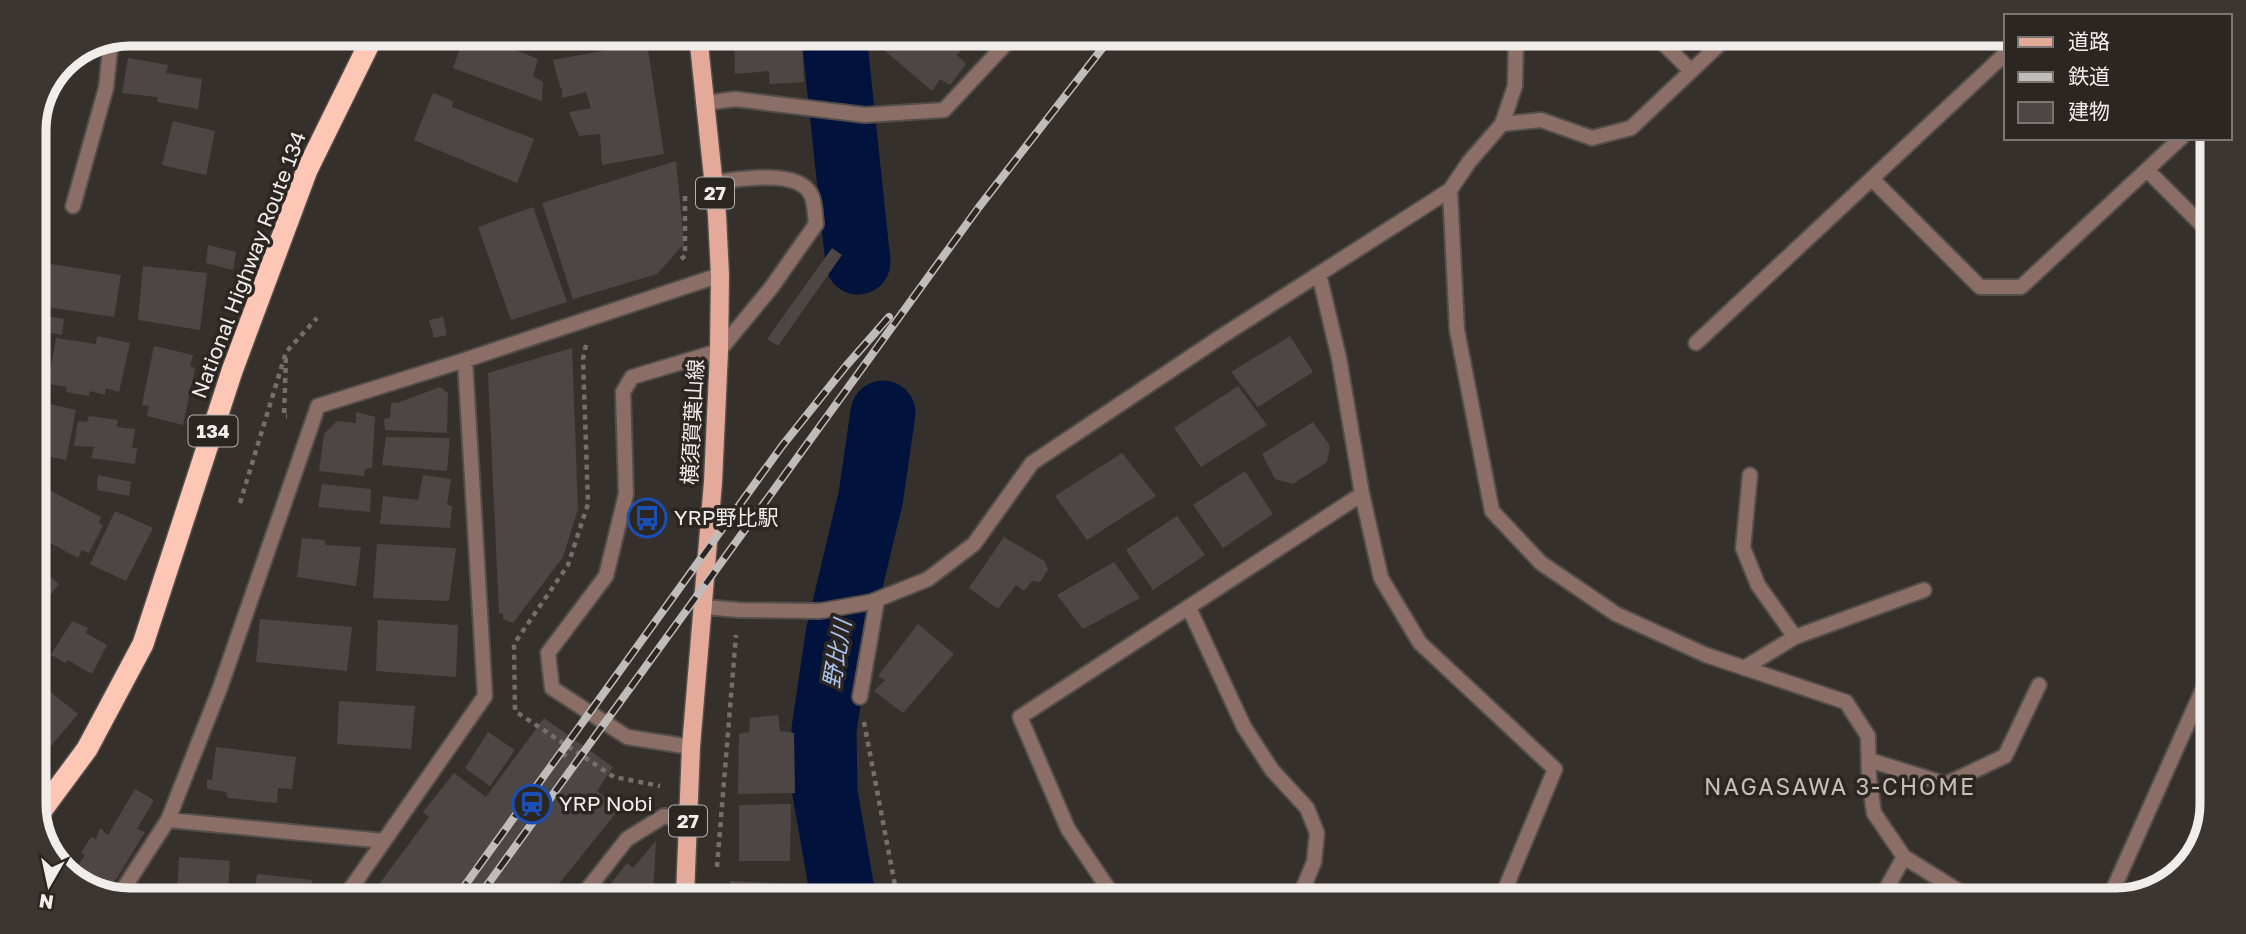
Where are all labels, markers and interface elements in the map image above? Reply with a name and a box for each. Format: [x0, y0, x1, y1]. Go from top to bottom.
legend [2004, 14, 2232, 140]
text: 道路 [2068, 28, 2110, 54]
text: 鉄道 [2068, 63, 2110, 89]
text: 建物 [2068, 98, 2110, 124]
street label: National Highway Route 134 [185, 128, 311, 402]
road number: 27 [696, 178, 734, 209]
street label: 横須賀葉山線 [676, 358, 708, 486]
road number: 134 [188, 416, 238, 446]
bus stop icon: YRP野比駅 [626, 497, 668, 539]
place label: YRP野比駅 [674, 504, 778, 530]
water label: 野比川 [816, 614, 856, 690]
district label: NAGASAWA 3-CHOME [1704, 772, 1976, 800]
station icon: YRP Nobi [511, 783, 553, 825]
place label: YRP Nobi [559, 790, 653, 816]
road number: 27 [669, 806, 707, 836]
north arrow [14, 850, 84, 920]
text: N [37, 890, 55, 915]

